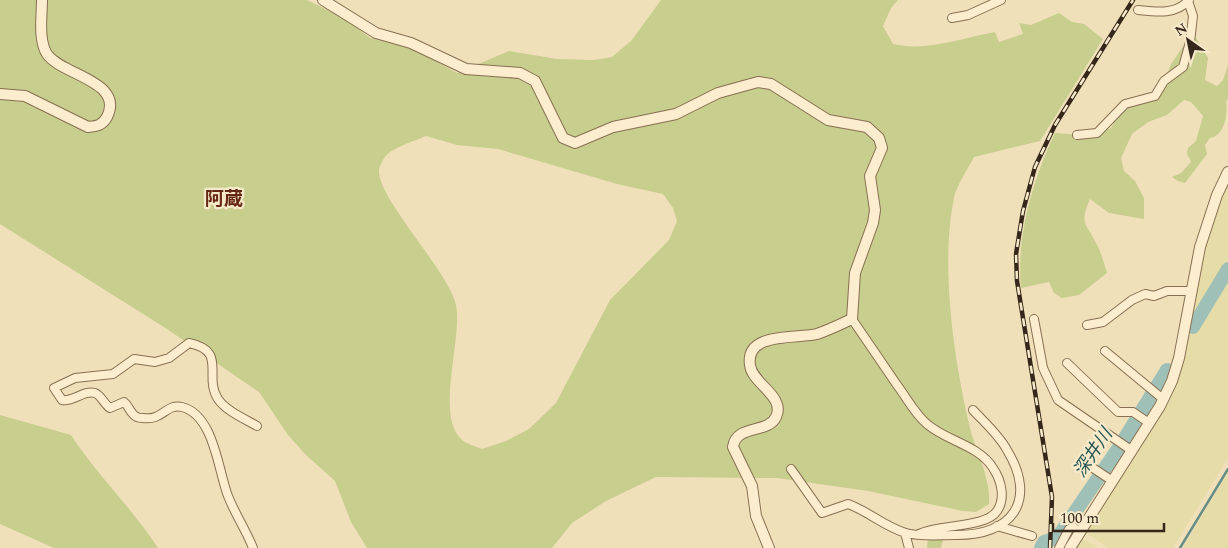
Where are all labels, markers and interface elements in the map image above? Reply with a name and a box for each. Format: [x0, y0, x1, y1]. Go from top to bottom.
north arrow [1163, 15, 1213, 65]
text: N [1171, 18, 1192, 41]
district label: 阿蔵 [205, 185, 243, 214]
water label: 深井川 [1067, 421, 1120, 483]
scale bar [1053, 500, 1164, 532]
text: 100 m [1060, 507, 1099, 530]

